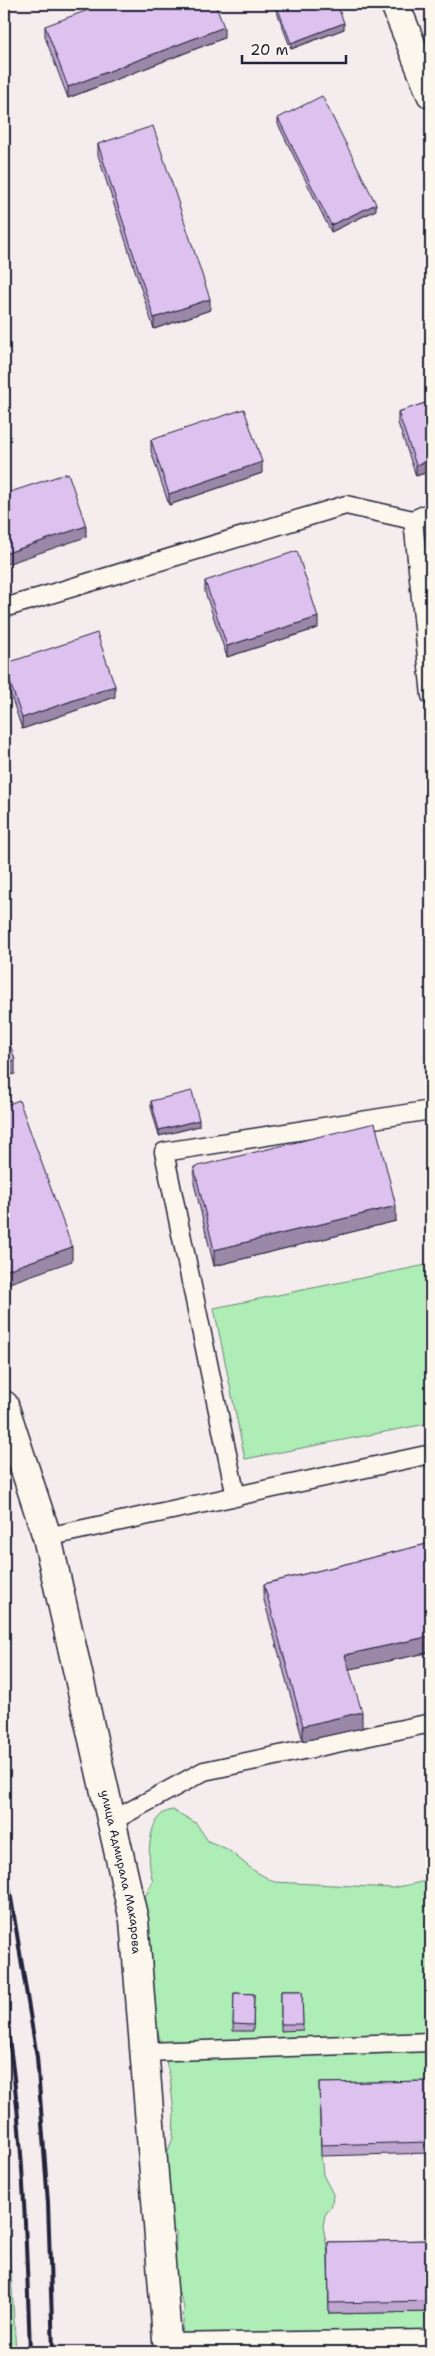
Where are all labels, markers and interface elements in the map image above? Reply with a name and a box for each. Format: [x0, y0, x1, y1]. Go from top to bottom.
scale bar [242, 32, 346, 64]
text: 20 m [250, 40, 289, 60]
street label: улица Адмирала Макарова [97, 1788, 145, 1955]

